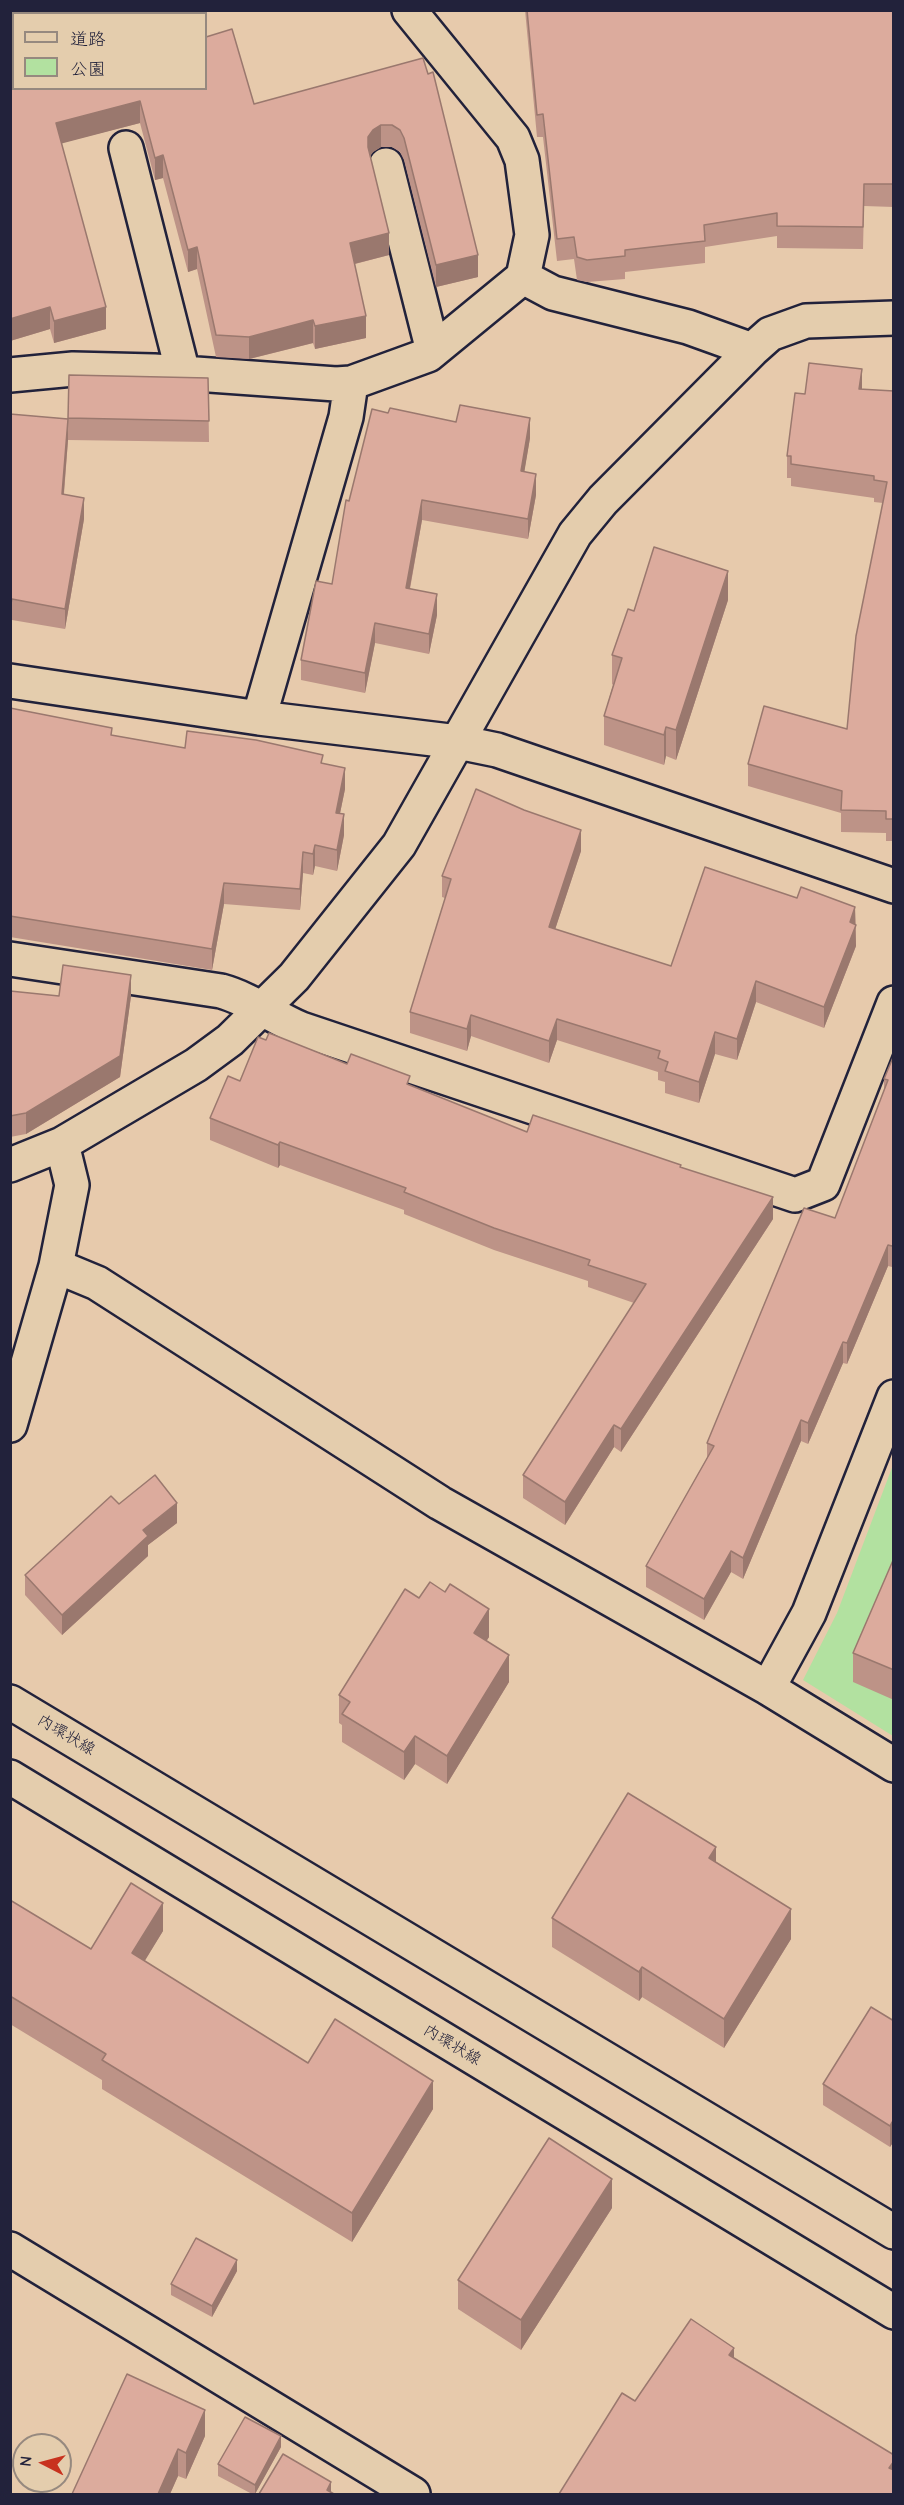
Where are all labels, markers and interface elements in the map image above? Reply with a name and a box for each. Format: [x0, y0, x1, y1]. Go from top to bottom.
legend [12, 12, 207, 90]
text: 道路 [70, 29, 106, 50]
text: 公園 [70, 59, 106, 80]
street label: 内環状線 [34, 1710, 98, 1760]
street label: 内環状線 [420, 2020, 484, 2070]
north arrow [12, 2433, 72, 2493]
text: N [17, 2455, 36, 2467]

